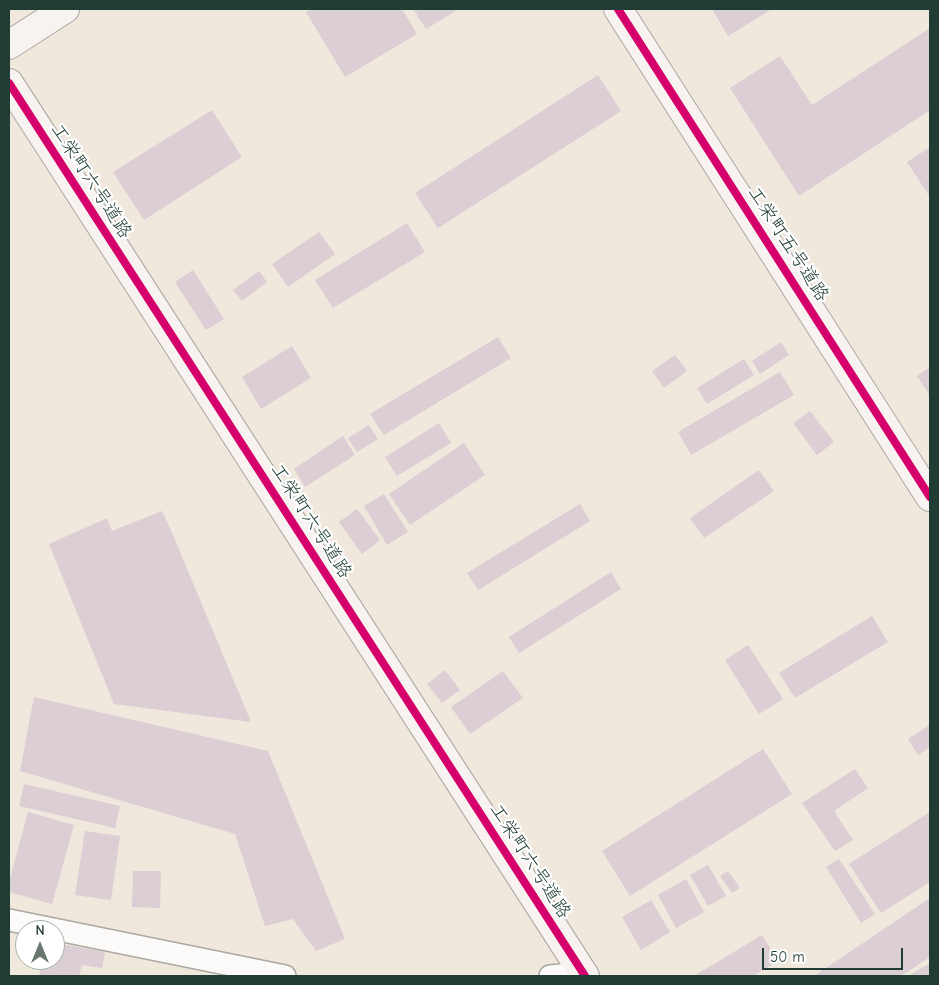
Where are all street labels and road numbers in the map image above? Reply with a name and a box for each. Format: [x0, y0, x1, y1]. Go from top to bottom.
street label: 工栄町六号道路 [45, 119, 137, 243]
street label: 工栄町五号道路 [742, 182, 834, 306]
street label: 工栄町六号道路 [265, 459, 357, 583]
street label: 工栄町六号道路 [484, 799, 576, 923]

